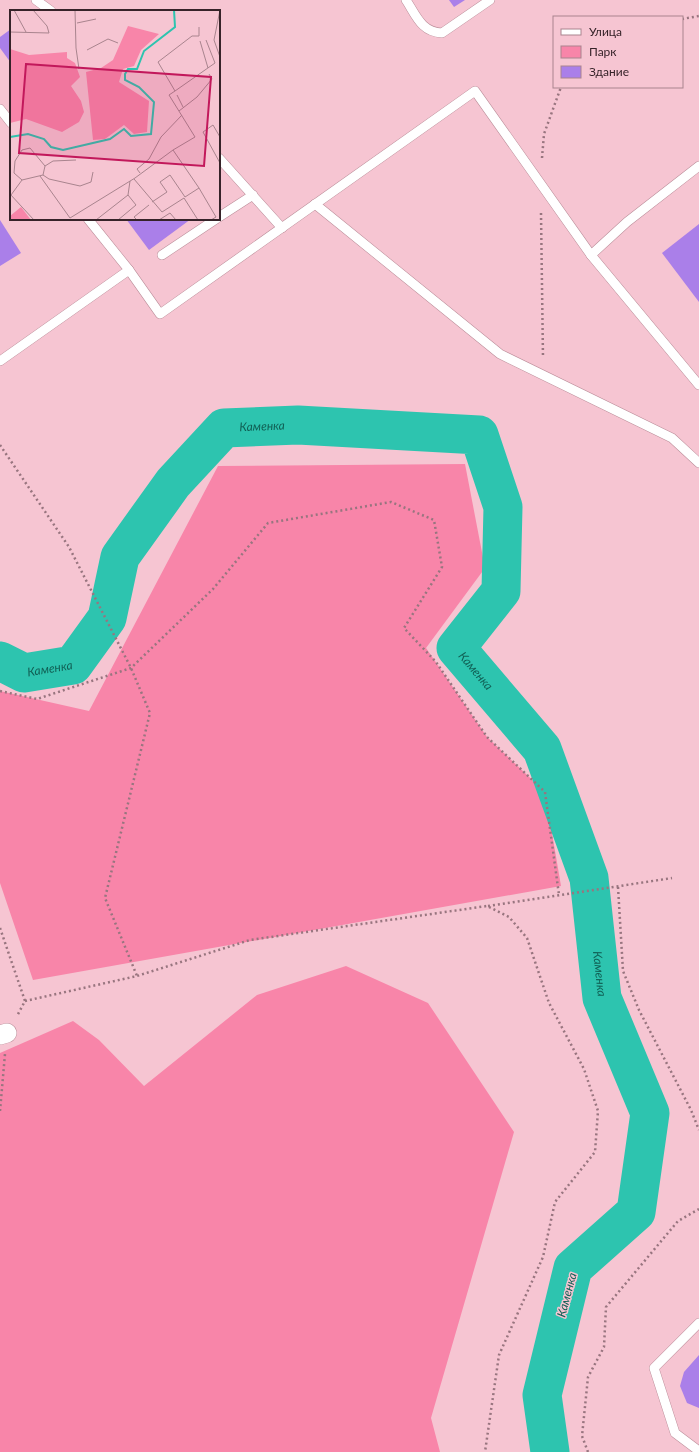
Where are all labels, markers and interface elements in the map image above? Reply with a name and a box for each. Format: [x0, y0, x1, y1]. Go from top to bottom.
inset map [10, 10, 220, 220]
legend [553, 16, 683, 88]
text: Улица [589, 24, 622, 39]
text: Парк [589, 44, 617, 59]
text: Здание [589, 64, 629, 79]
water label: Каменка [239, 418, 285, 434]
water label: Каменка [456, 648, 496, 693]
water label: Каменка [26, 657, 73, 679]
water label: Каменка [590, 950, 610, 997]
water label: Каменка [553, 1271, 580, 1319]

